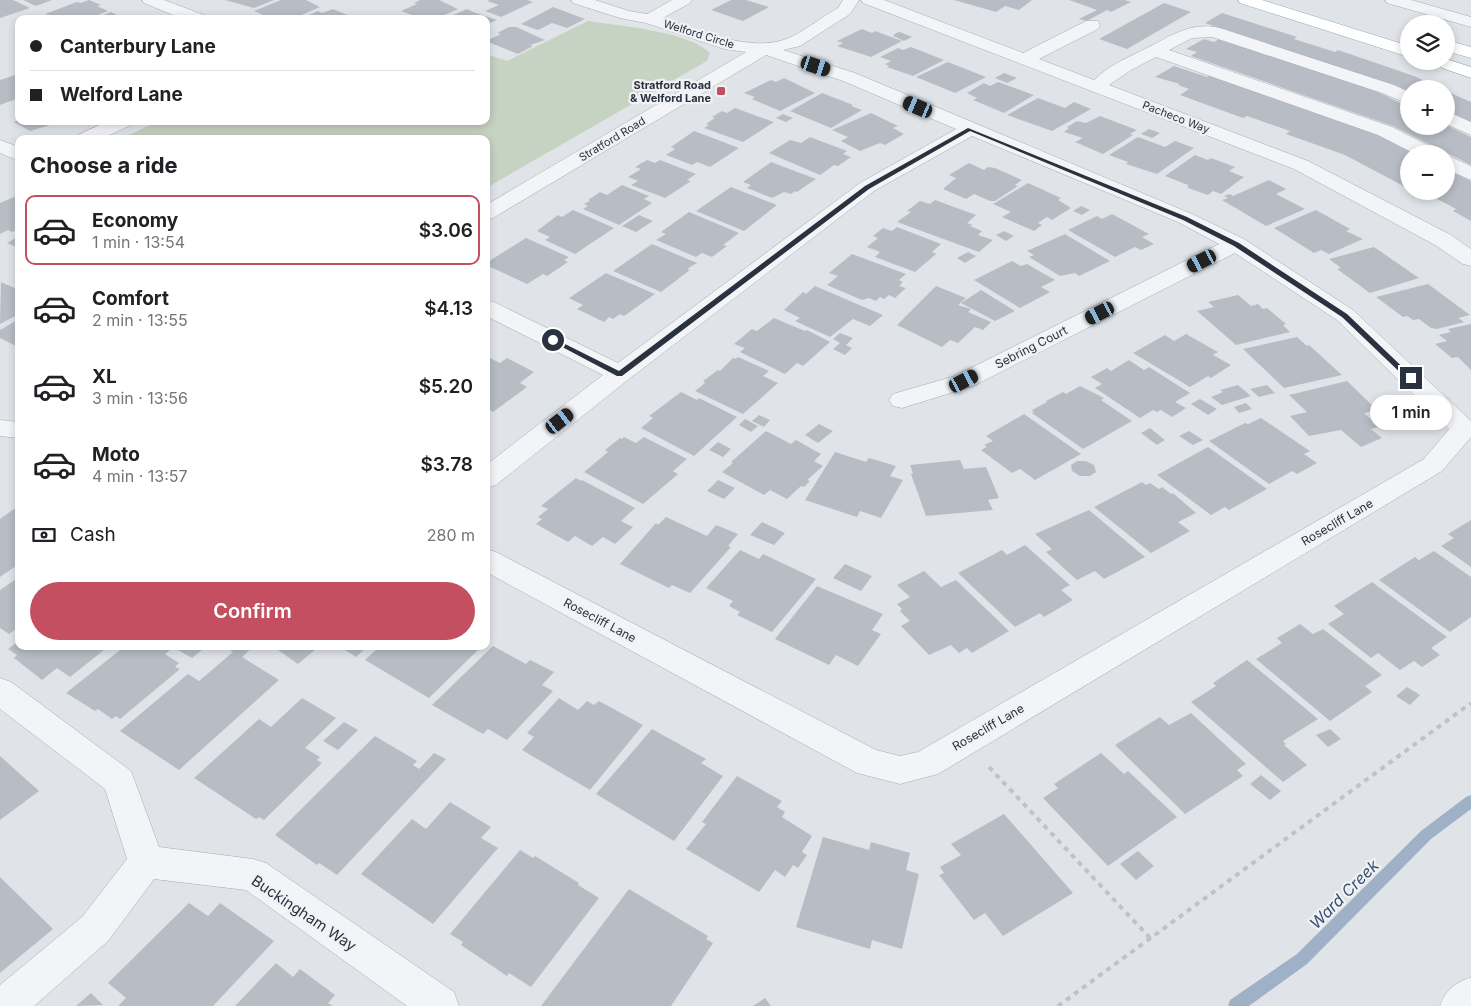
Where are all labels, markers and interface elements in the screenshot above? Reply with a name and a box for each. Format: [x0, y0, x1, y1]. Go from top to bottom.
map controls [1400, 15, 1455, 200]
button: layers [1400, 15, 1455, 70]
street label: Welford Circle [662, 17, 736, 51]
text: Canterbury Lane [60, 35, 216, 58]
car [799, 54, 832, 78]
place label: Stratford Road & Welford Lane [630, 78, 711, 105]
button: + [1400, 80, 1455, 135]
text: Welford Lane [60, 83, 183, 106]
marker: Stratford Road & Welford Lane [715, 85, 727, 97]
car [901, 94, 934, 120]
street label: Pacheco Way [1140, 98, 1212, 136]
street label: Stratford Road [576, 114, 648, 164]
button: − [1400, 145, 1455, 200]
text: Choose a ride [30, 152, 178, 178]
icon: car [32, 208, 77, 253]
text: Economy [92, 209, 178, 232]
text: $3.06 [419, 219, 473, 242]
text: 1 min · 13:54 [92, 232, 185, 252]
car [1185, 248, 1218, 274]
icon: car [32, 286, 77, 331]
text: Comfort [92, 287, 169, 310]
text: $4.13 [424, 297, 473, 320]
car [1083, 300, 1116, 326]
text: 2 min · 13:55 [92, 310, 188, 330]
street label: Sebring Court [992, 322, 1070, 372]
route start [542, 329, 564, 351]
icon: car [32, 364, 77, 409]
text: XL [92, 365, 117, 388]
route end [1400, 367, 1422, 389]
car [947, 368, 980, 394]
text: $5.20 [419, 375, 473, 398]
text: 3 min · 13:56 [92, 388, 188, 408]
callout: 1 min [1370, 396, 1452, 430]
text: 1 min [1391, 402, 1431, 422]
car [543, 406, 576, 436]
icon: car [32, 442, 77, 487]
text: Moto [92, 443, 140, 466]
text: $3.78 [420, 453, 473, 476]
text: 4 min · 13:57 [92, 466, 188, 486]
street label: Rosecliff Lane [1299, 495, 1375, 549]
icon: cash [30, 521, 58, 549]
text: Cash [70, 523, 116, 546]
text: 280 m [427, 525, 475, 545]
button: Confirm [30, 582, 475, 640]
street label: Rosecliff Lane [561, 595, 639, 645]
street label: Rosecliff Lane [950, 700, 1026, 754]
water label: Ward Creek [1305, 855, 1383, 933]
street label: Buckingham Way [248, 871, 361, 955]

